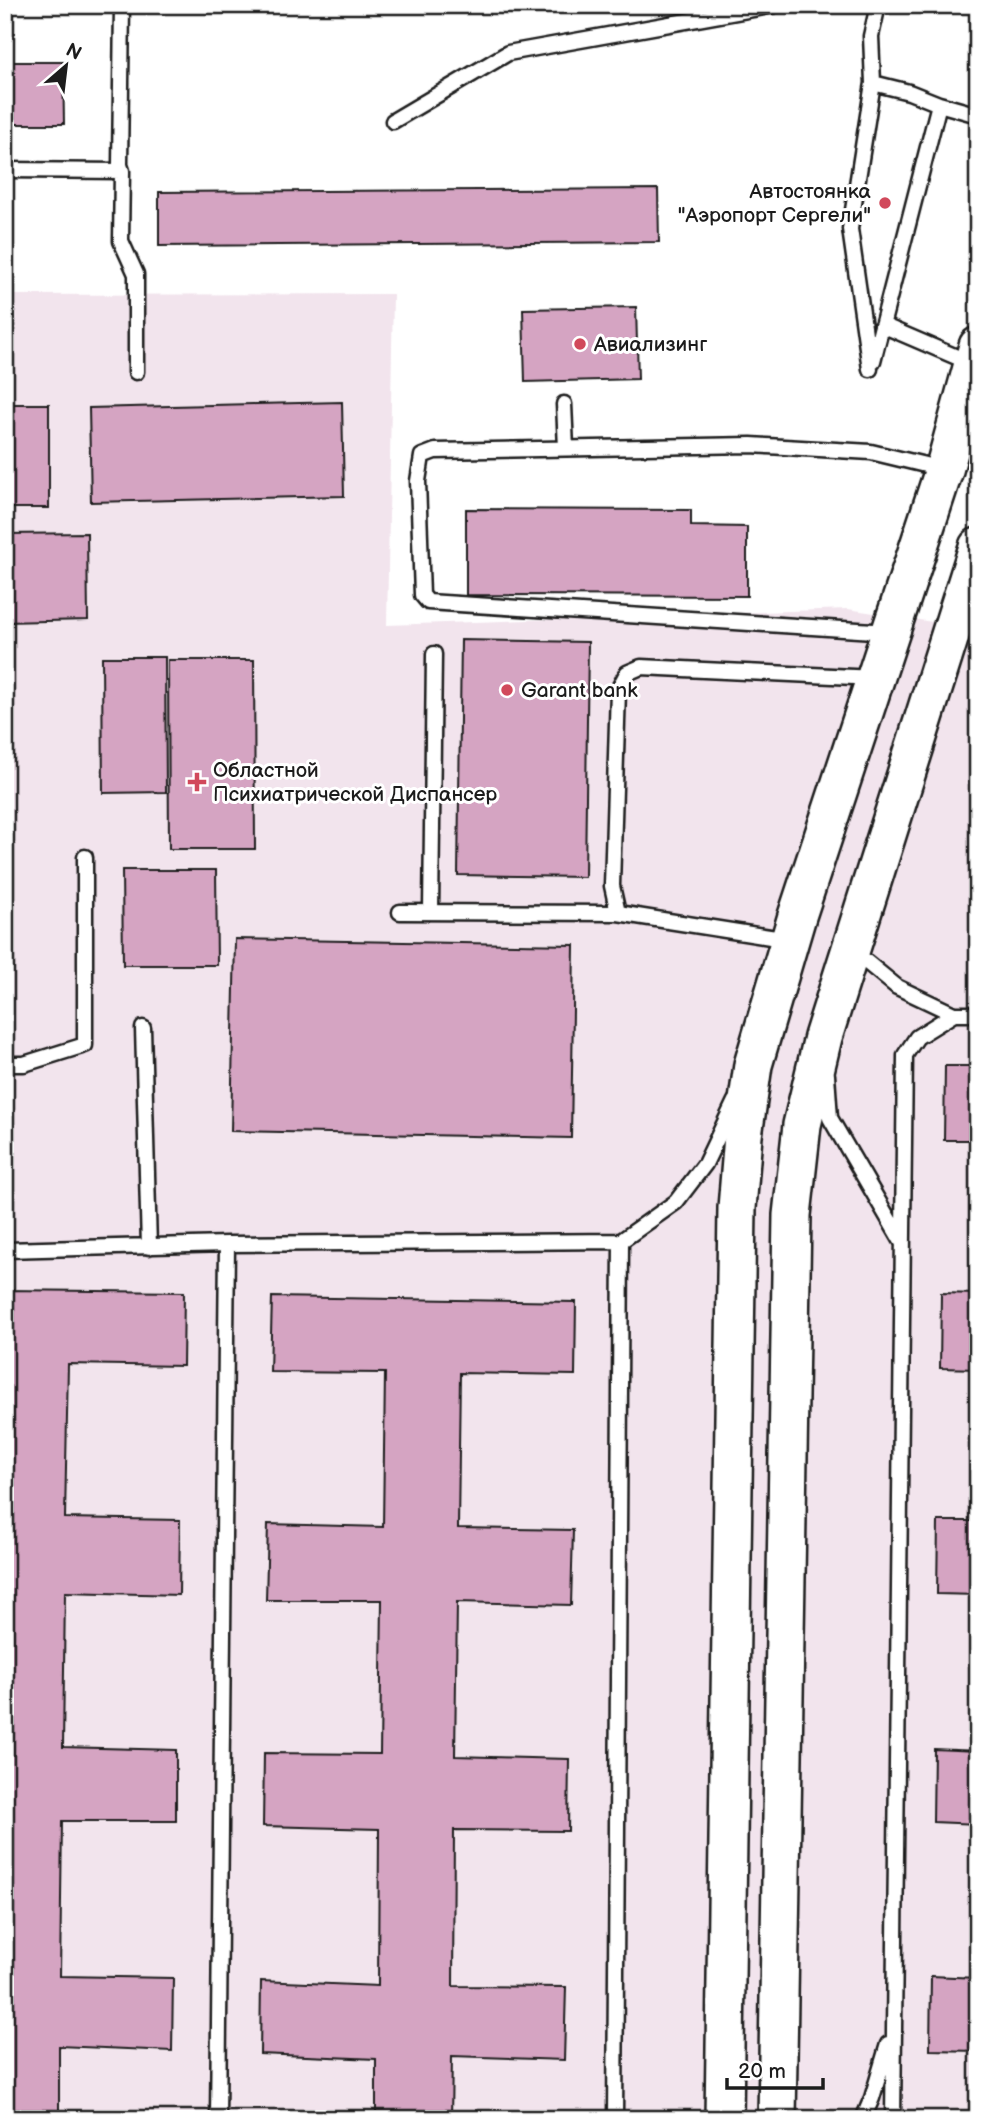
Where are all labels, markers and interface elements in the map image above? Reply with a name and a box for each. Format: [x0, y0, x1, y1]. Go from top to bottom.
north arrow [32, 32, 102, 102]
text: N [62, 39, 85, 66]
place label: Автостоянка "Аэропорт Сергели" [678, 179, 872, 228]
marker: Автостоянка "Аэропорт Сергели" [877, 195, 893, 211]
place label: Авиализинг [593, 332, 707, 357]
marker: Авиализинг [572, 336, 588, 352]
place label: Garant bank [521, 678, 638, 703]
marker: Garant bank [499, 682, 515, 698]
place label: Областной Психиатрической Диспансер [213, 758, 497, 807]
marker: Областной Психиатрической Диспансер [187, 772, 207, 792]
scale bar [727, 2047, 824, 2091]
text: 20 m [738, 2059, 786, 2084]

